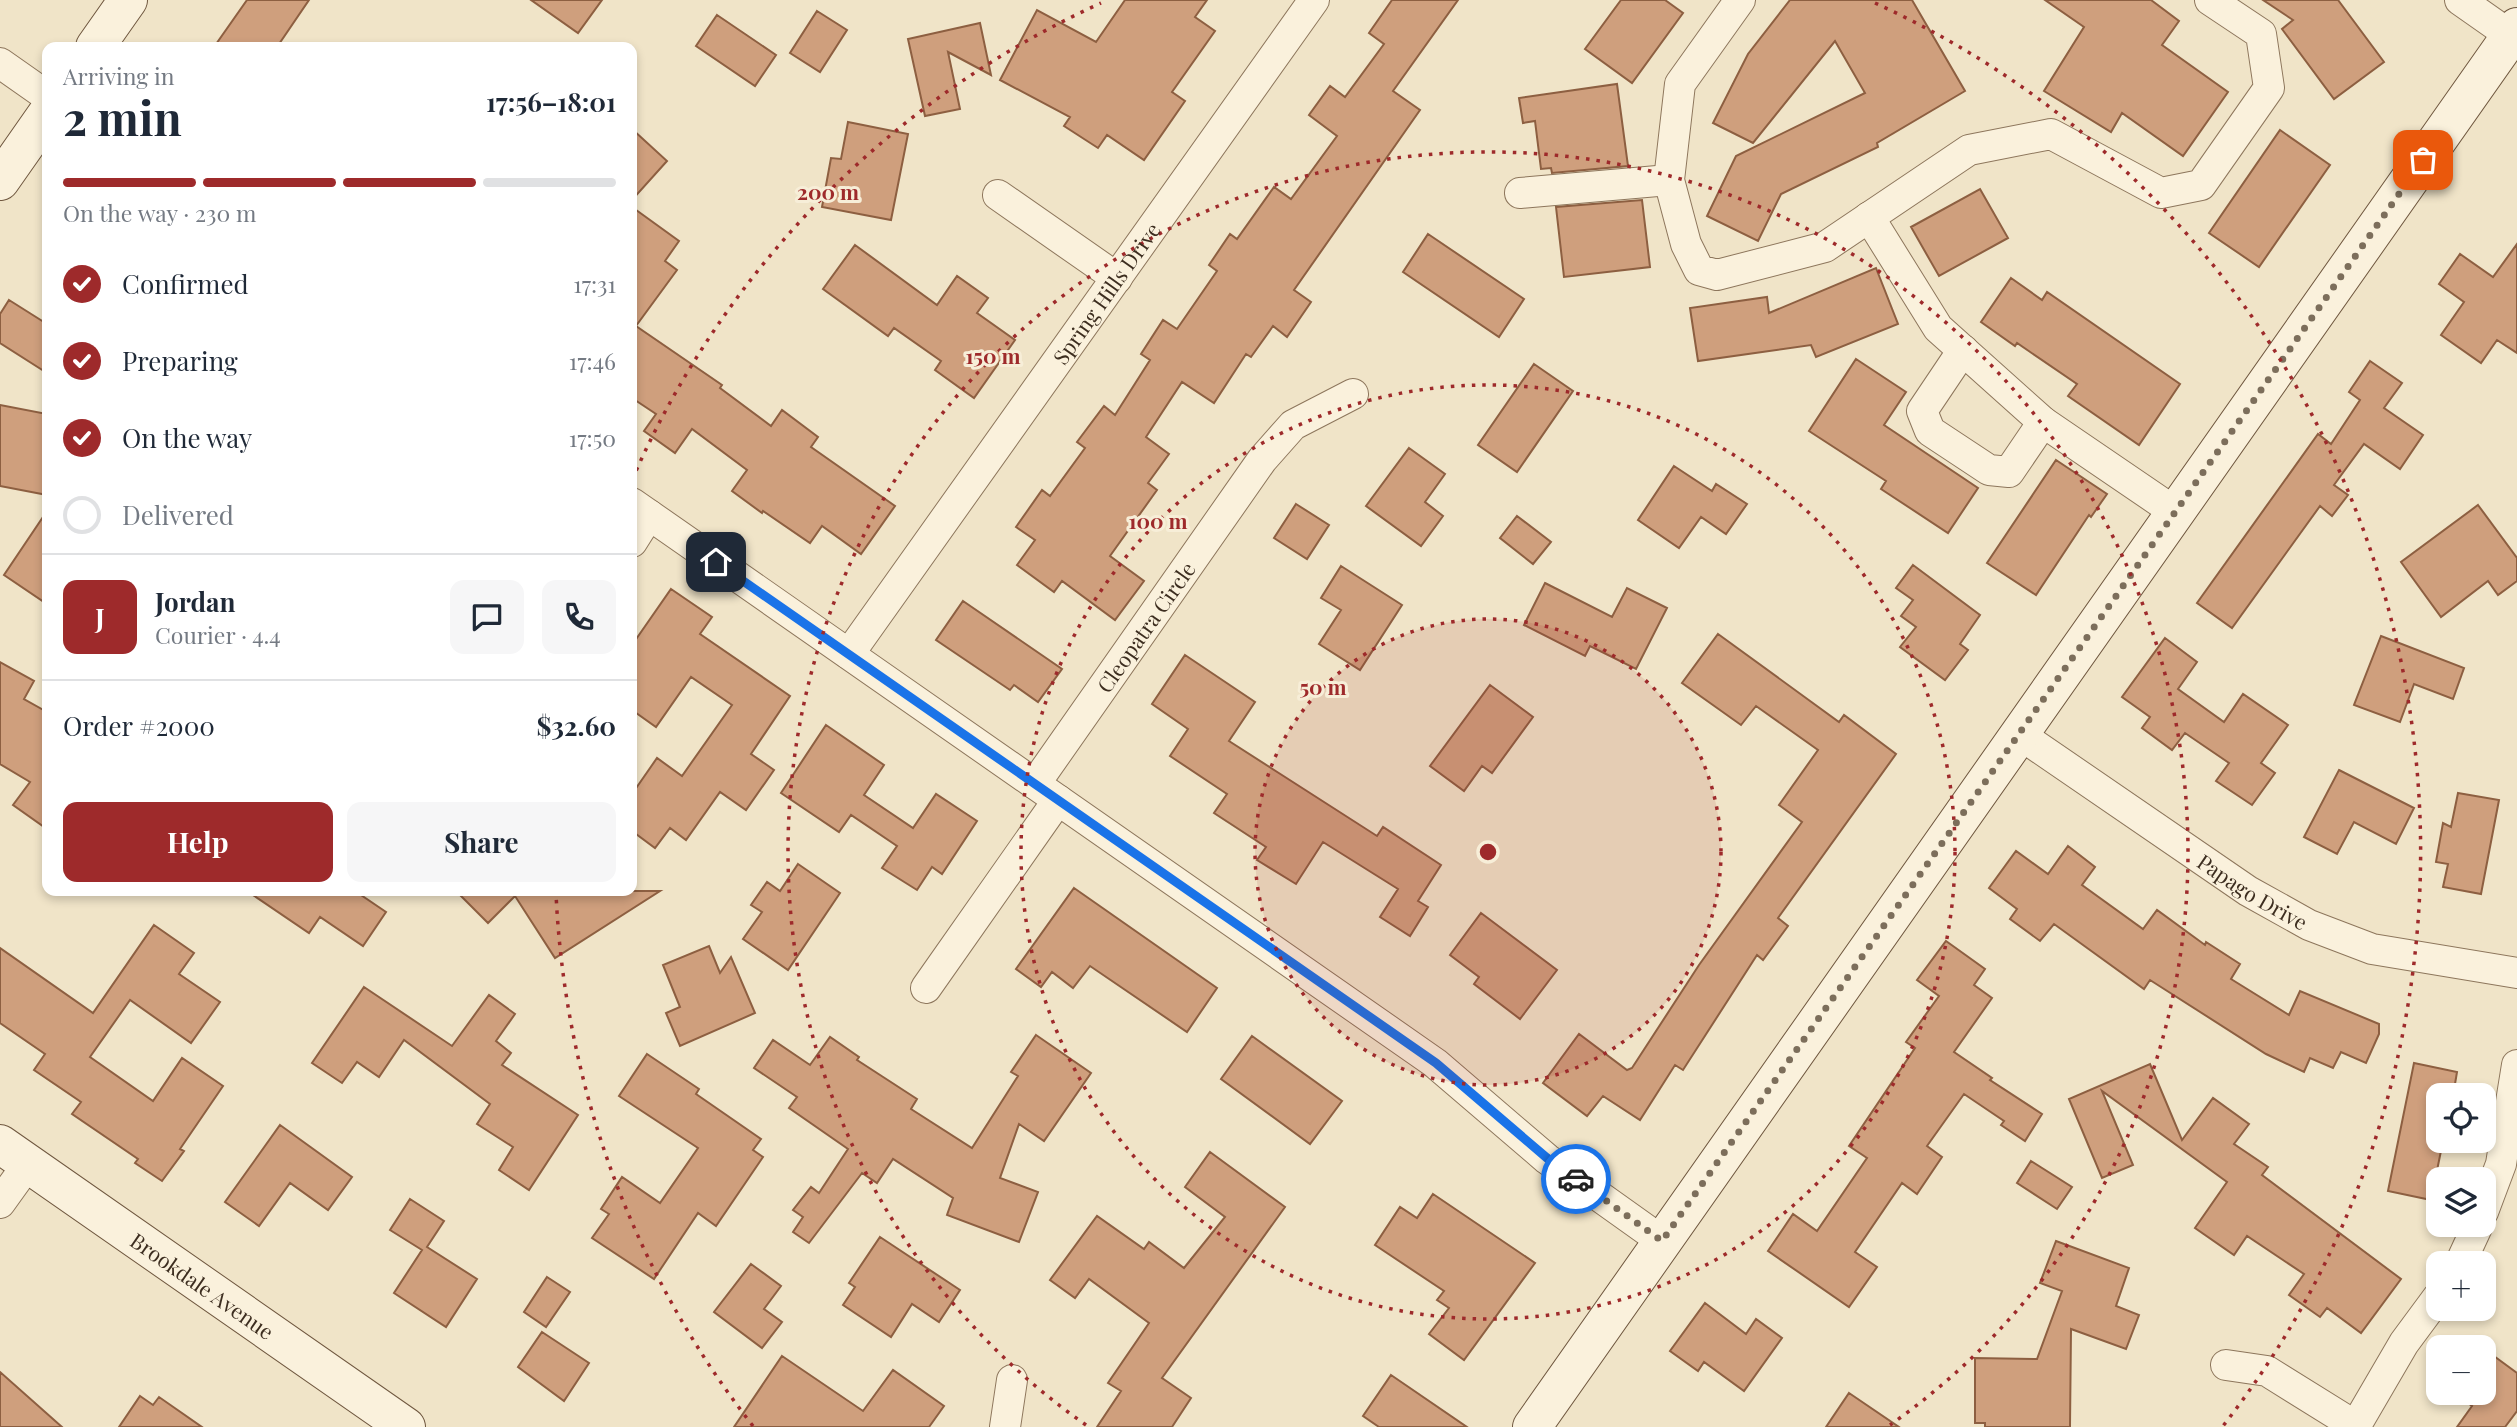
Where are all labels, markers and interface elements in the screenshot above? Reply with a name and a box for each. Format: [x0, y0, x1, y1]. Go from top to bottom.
text: Arriving in [63, 60, 175, 91]
text: 17:56–18:01 [486, 84, 616, 119]
text: 2 min [63, 86, 182, 148]
pin [2393, 130, 2453, 190]
icon: bag [2404, 141, 2442, 179]
text: 200 m [797, 177, 859, 205]
text: On the way · 230 m [63, 197, 256, 228]
street label: Spring Hills Drive [1046, 216, 1166, 369]
icon: check [63, 265, 101, 303]
text: Confirmed [122, 266, 249, 301]
text: 17:31 [573, 268, 616, 299]
text: 150 m [966, 341, 1020, 369]
icon: check [63, 342, 101, 380]
text: Preparing [122, 343, 238, 378]
text: 17:46 [569, 345, 616, 376]
icon: check [63, 419, 101, 457]
text: On the way [122, 420, 252, 455]
text: 17:50 [569, 422, 616, 453]
text: Delivered [122, 497, 234, 532]
text: 100 m [1128, 506, 1188, 534]
pin [686, 532, 746, 592]
icon: home [697, 543, 735, 581]
street label: Cleopatra Circle [1090, 556, 1201, 698]
button: chat [450, 580, 524, 654]
button: phone [542, 580, 616, 654]
text: Jordan [155, 584, 235, 619]
text: J [95, 600, 105, 635]
text: Courier · 4.4 [155, 619, 281, 650]
text: 50 m [1299, 672, 1347, 700]
text: Order #2000 [63, 708, 215, 743]
text: $32.60 [537, 708, 616, 743]
button: Help [63, 802, 333, 882]
button: Share [347, 802, 616, 882]
centre of rings [1476, 840, 1500, 864]
street label: Papago Drive [2192, 847, 2313, 936]
map controls [2426, 1083, 2496, 1405]
button: locate [2426, 1083, 2496, 1153]
courier [1541, 1144, 1611, 1214]
icon: car [1557, 1160, 1595, 1198]
button: layers [2426, 1167, 2496, 1237]
street label: Brookdale Avenue [125, 1226, 280, 1345]
button: + [2426, 1251, 2496, 1321]
button: − [2426, 1335, 2496, 1405]

